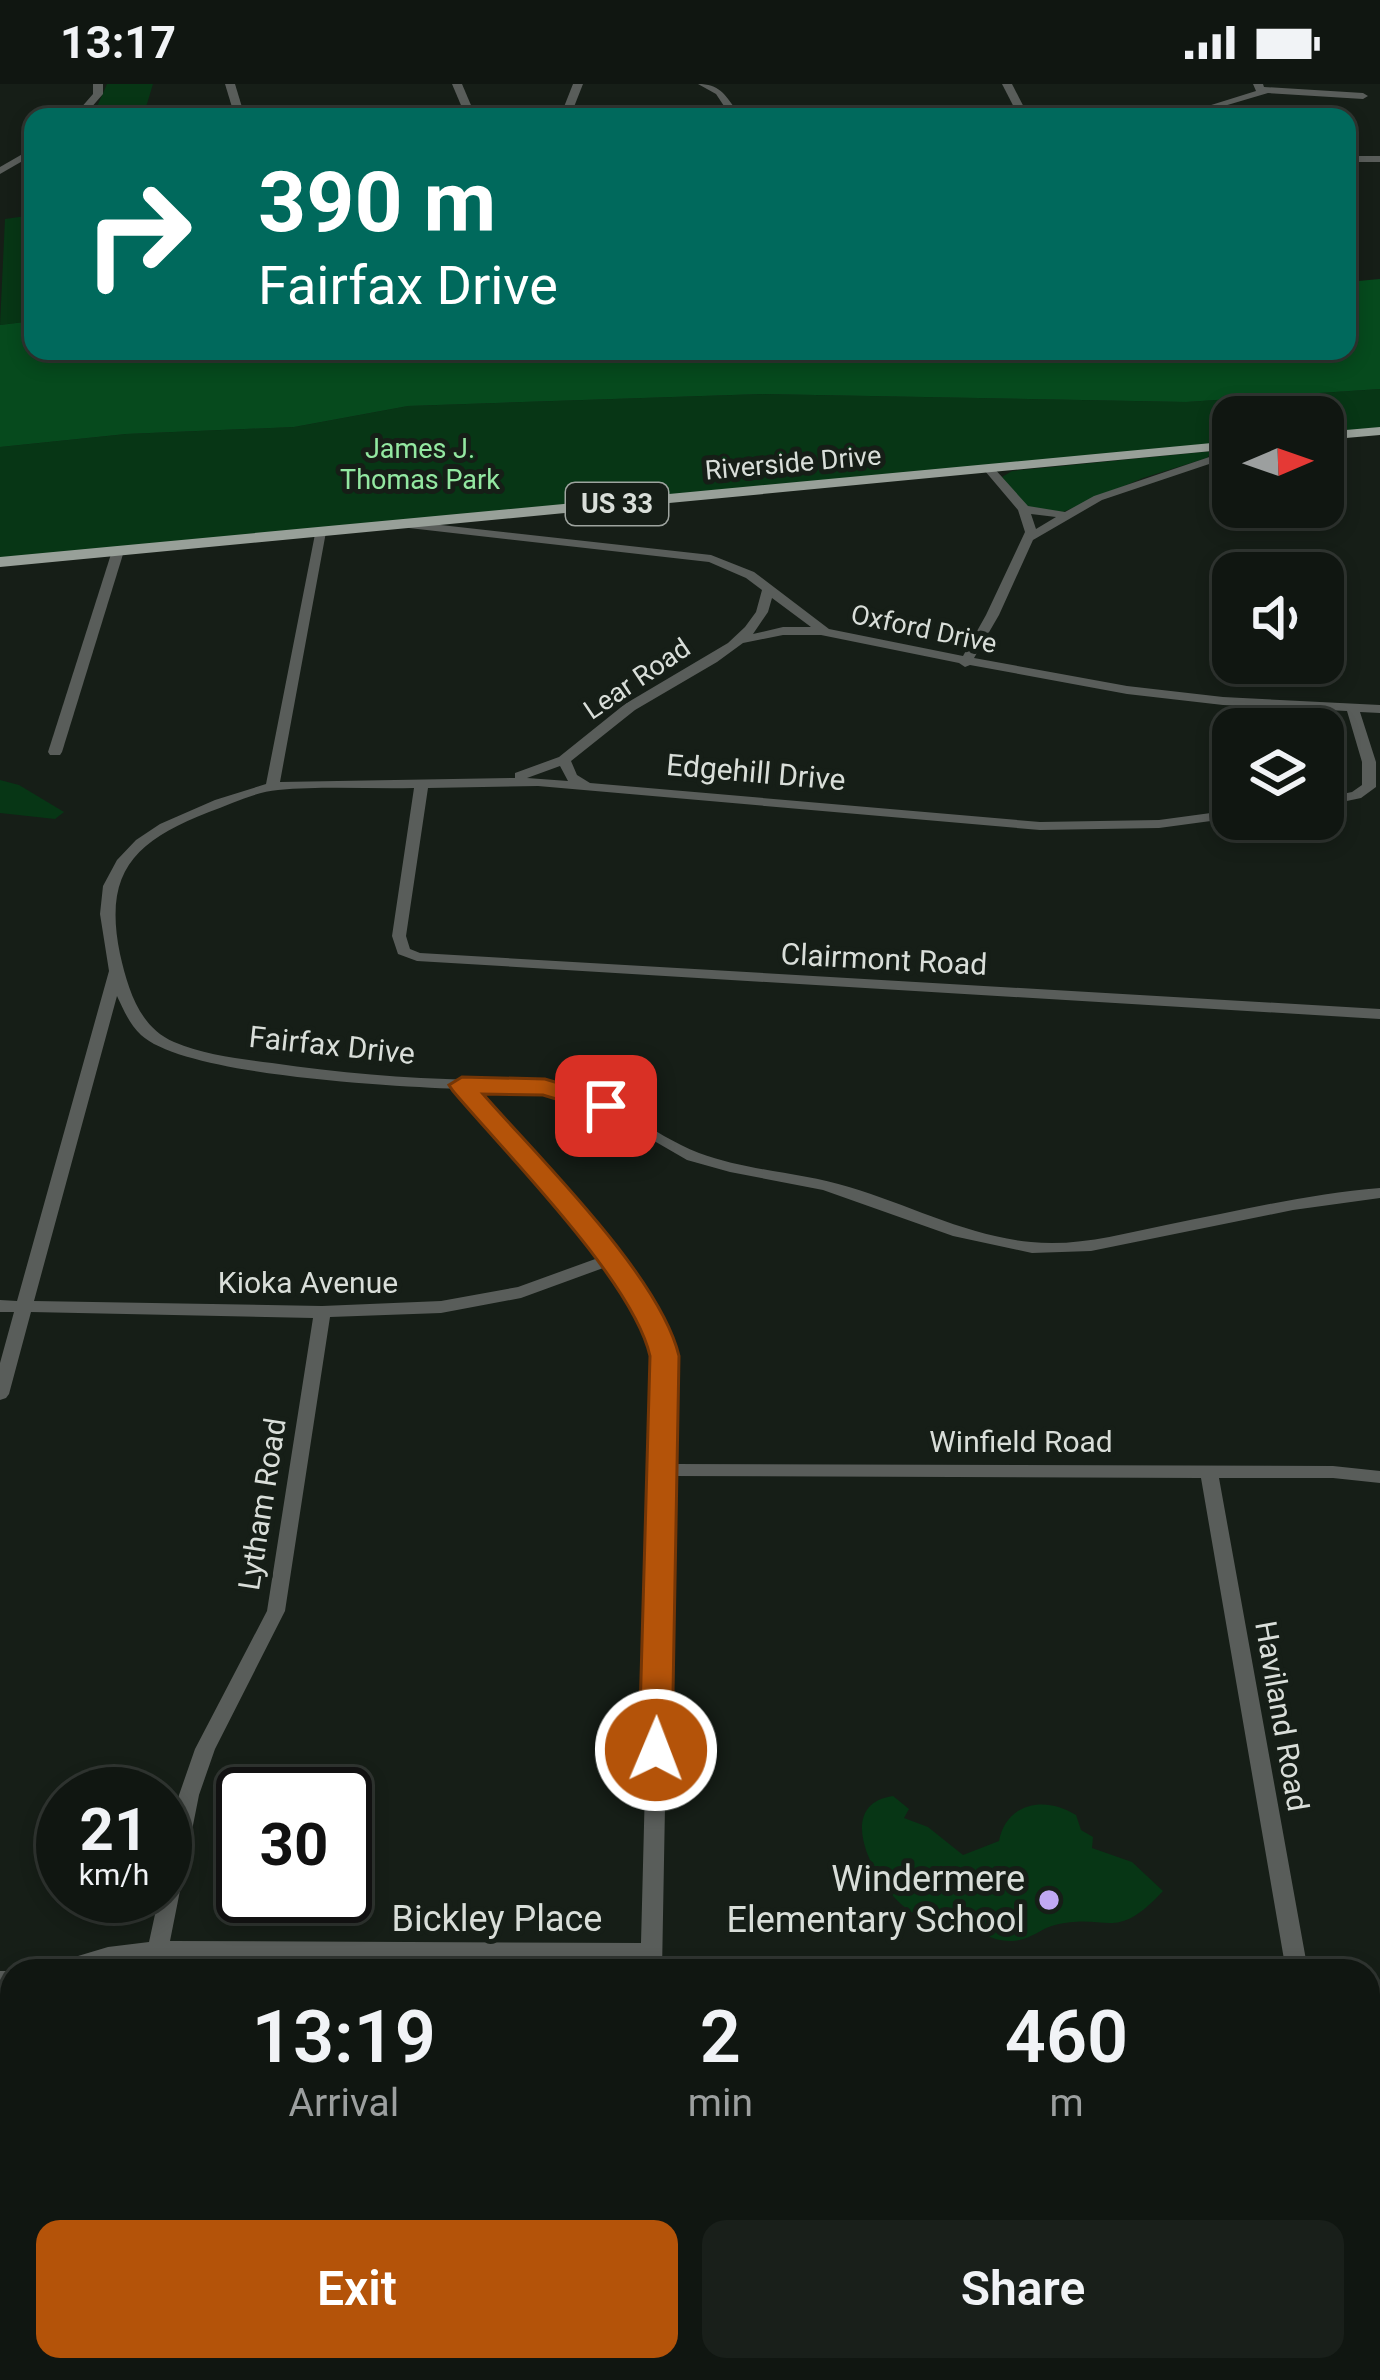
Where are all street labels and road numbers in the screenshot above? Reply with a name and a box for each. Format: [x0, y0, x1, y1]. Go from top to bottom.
street label: Riverside Drive [703, 439, 883, 487]
road number: US 33 [566, 483, 668, 525]
street label: Oxford Drive [848, 598, 1000, 660]
street label: Lear Road [578, 632, 696, 726]
street label: Edgehill Drive [665, 747, 847, 797]
street label: Clairmont Road [780, 936, 988, 982]
street label: Fairfax Drive [247, 1019, 417, 1071]
street label: Kioka Avenue [218, 1265, 398, 1300]
street label: Lytham Road [231, 1416, 293, 1592]
street label: Winfield Road [929, 1424, 1113, 1459]
street label: Haviland Road [1248, 1618, 1316, 1814]
street label: Bickley Place [392, 1898, 602, 1940]

